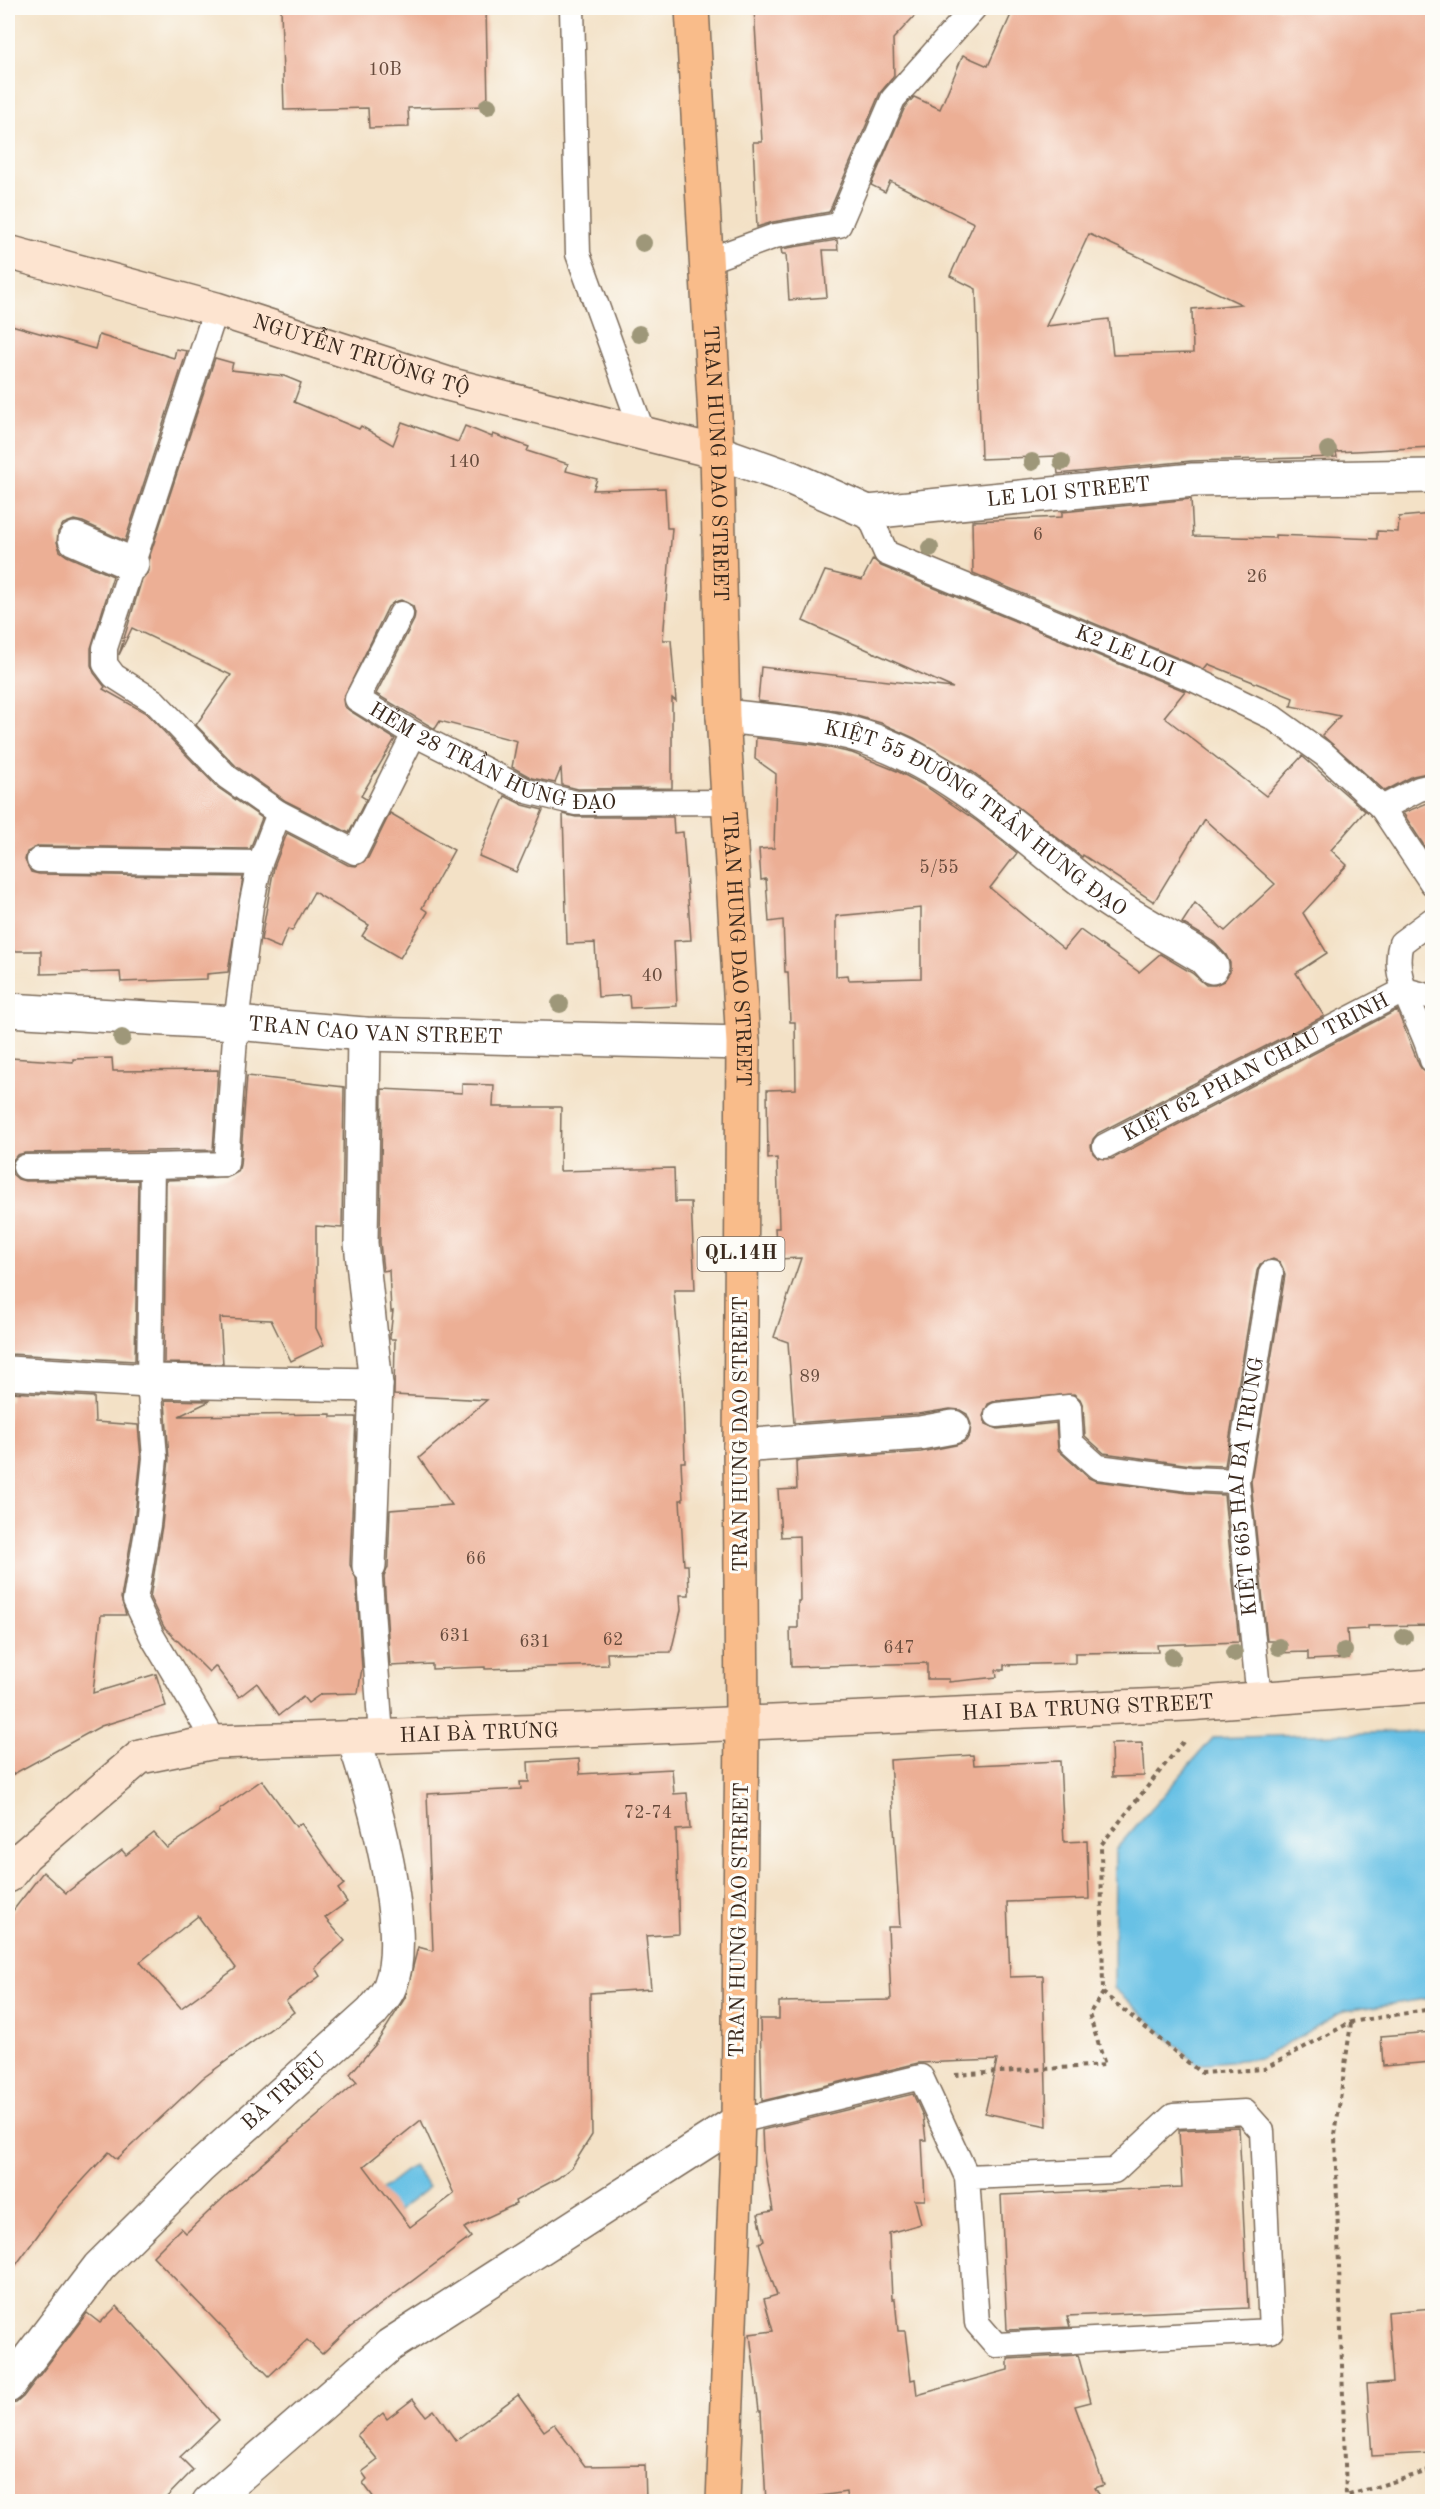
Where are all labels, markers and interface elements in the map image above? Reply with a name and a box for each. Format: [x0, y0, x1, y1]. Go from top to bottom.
house number: 10B [368, 61, 402, 79]
street label: NGUYỄN TRƯỜNG TỘ [250, 311, 473, 399]
street label: TRAN HUNG DAO STREET [699, 325, 731, 602]
house number: 140 [448, 453, 480, 471]
street label: LE LOI STREET [986, 474, 1151, 511]
house number: 6 [1033, 526, 1043, 544]
house number: 26 [1247, 568, 1267, 586]
street label: K2 LE LOI [1072, 621, 1178, 681]
street label: HẺM 28 TRẦN HƯNG ĐẠO [366, 699, 616, 814]
street label: KIỆT 55 ĐƯỜNG TRẦN HƯNG ĐẠO [822, 717, 1130, 920]
street label: TRAN HUNG DAO STREET [718, 810, 754, 1087]
house number: 5/55 [919, 859, 959, 877]
house number: 40 [642, 967, 662, 985]
street label: KIỆT 62 PHAN CHÂU TRINH [1119, 990, 1392, 1145]
street label: TRAN CAO VAN STREET [247, 1014, 503, 1048]
road number: QL.14H [698, 1237, 784, 1271]
street label: TRAN HUNG DAO STREET [731, 1296, 752, 1572]
street label: KIỆT 665 HAI BÀ TRƯNG [1226, 1355, 1268, 1617]
house number: 89 [800, 1368, 820, 1386]
house number: 66 [466, 1550, 486, 1568]
house number: 631 [439, 1627, 471, 1645]
house number: 62 [603, 1631, 623, 1649]
house number: 631 [519, 1633, 551, 1651]
house number: 647 [883, 1639, 915, 1657]
street label: HAI BA TRUNG STREET [961, 1692, 1215, 1724]
street label: HAI BÀ TRƯNG [399, 1719, 559, 1746]
street label: TRAN HUNG DAO STREET [727, 1782, 753, 2058]
house number: 72-74 [624, 1804, 672, 1822]
street label: BÀ TRIỆU [238, 2048, 330, 2134]

